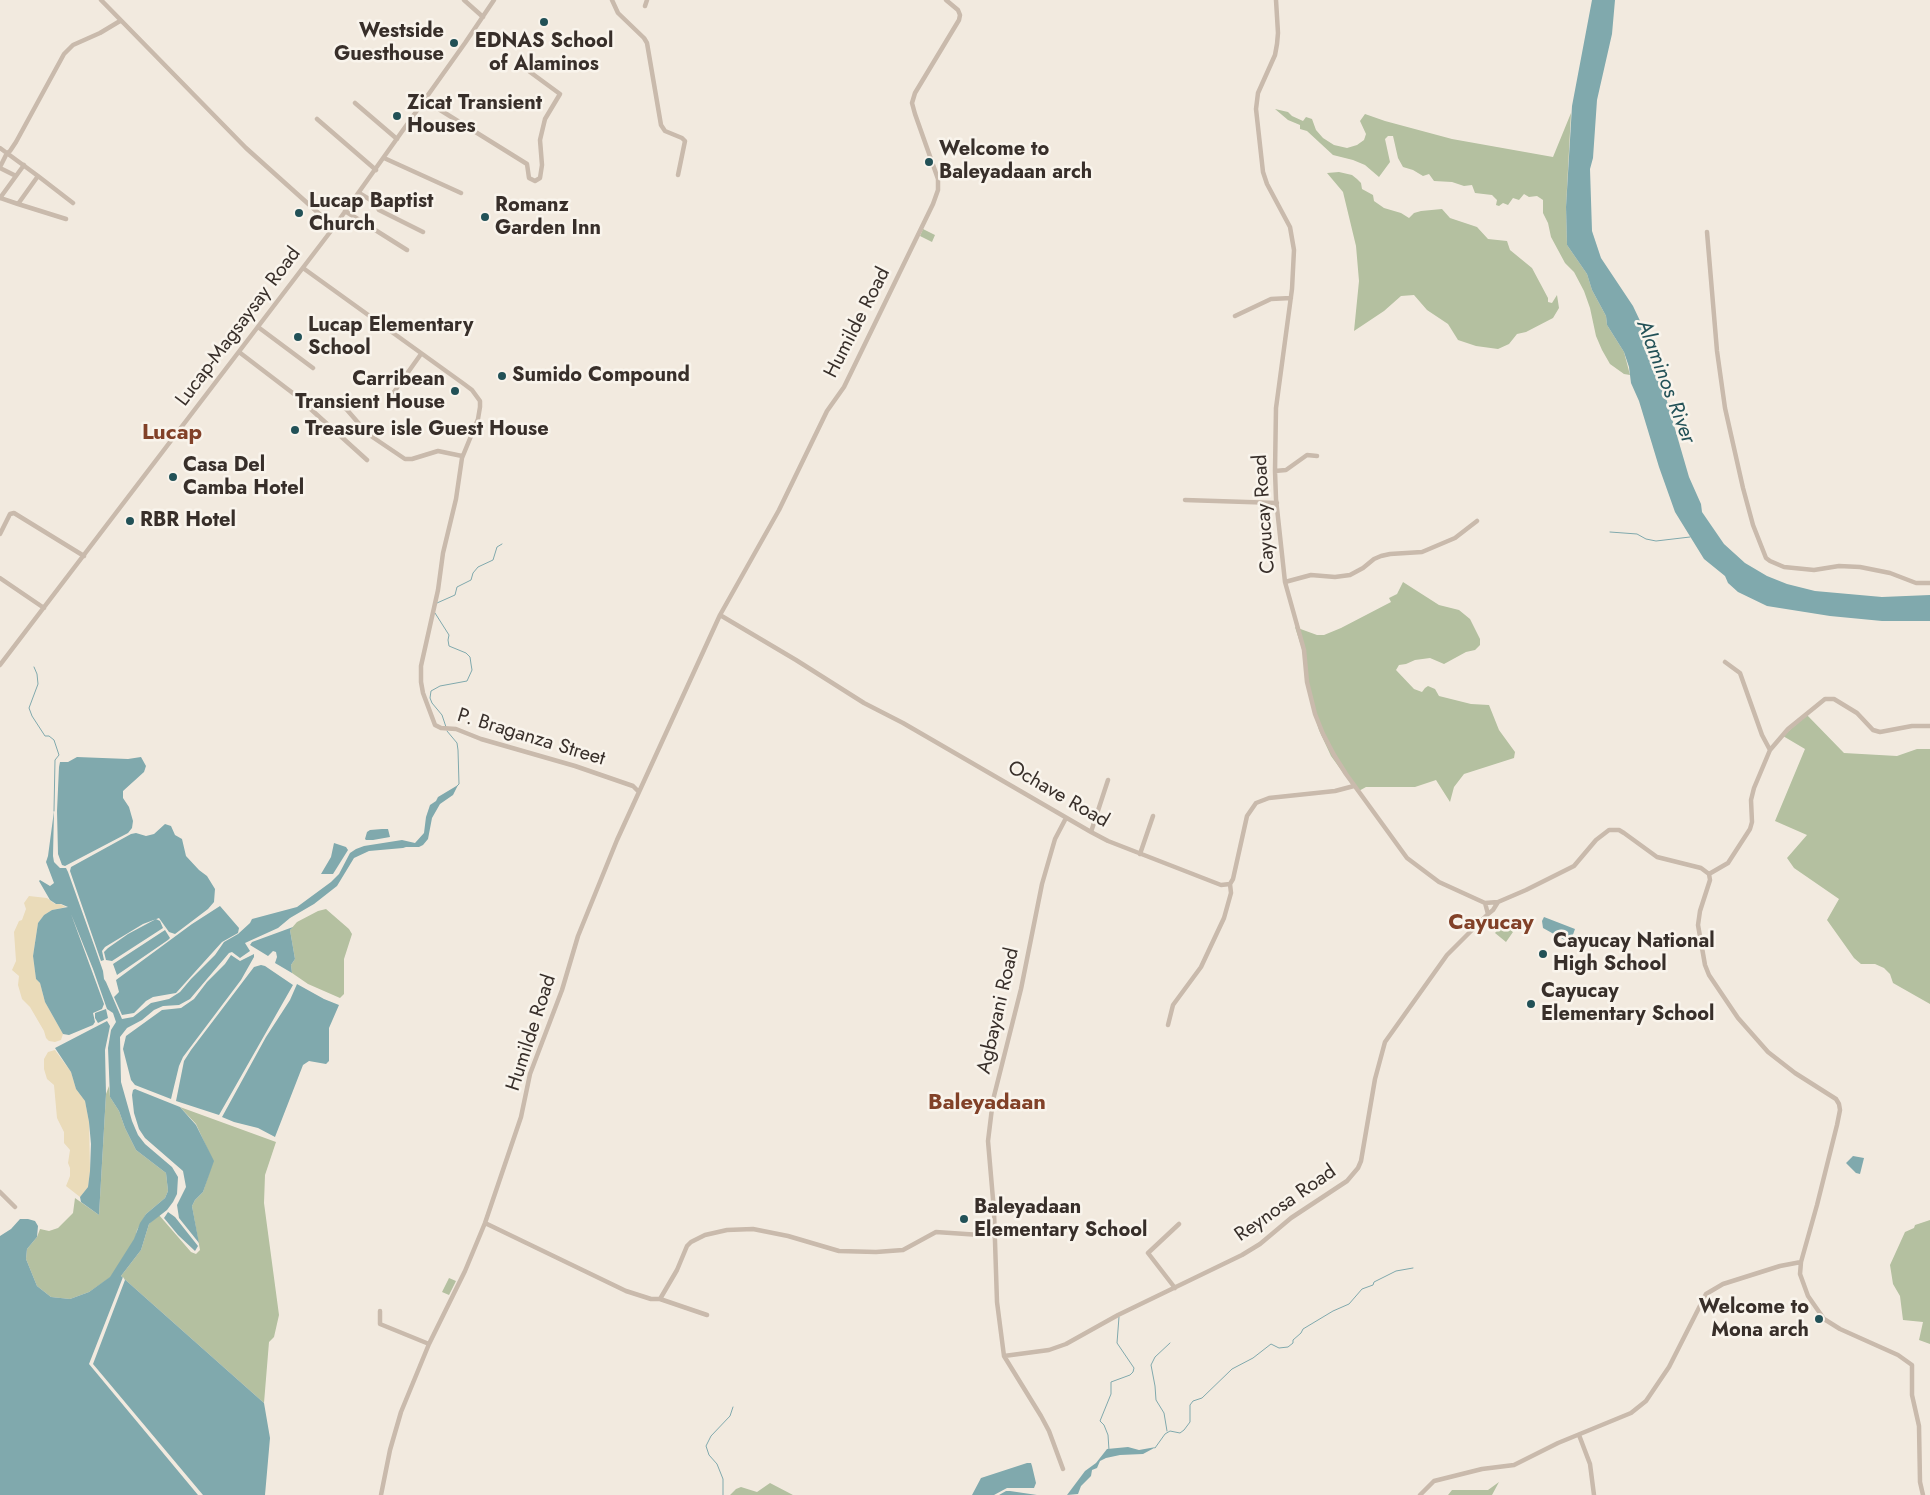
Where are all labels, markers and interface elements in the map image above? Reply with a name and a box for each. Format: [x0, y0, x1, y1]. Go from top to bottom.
marker: EDNAS School of Alaminos [538, 16, 550, 28]
place label: Westside Guesthouse [334, 20, 444, 67]
place label: EDNAS School of Alaminos [475, 30, 613, 77]
marker: Westside Guesthouse [448, 37, 460, 49]
place label: Zicat Transient Houses [407, 92, 542, 139]
marker: Zicat Transient Houses [391, 110, 403, 122]
place label: Welcome to Baleyadaan arch [939, 138, 1092, 185]
marker: Welcome to Baleyadaan arch [923, 156, 935, 168]
place label: Lucap Baptist Church [309, 190, 433, 237]
place label: Romanz Garden Inn [495, 194, 601, 241]
marker: Lucap Baptist Church [293, 207, 305, 219]
marker: Romanz Garden Inn [479, 211, 491, 223]
street label: Lucap-Magsaysay Road [171, 243, 307, 411]
street label: Humilde Road [820, 264, 896, 382]
place label: Lucap Elementary School [308, 314, 473, 361]
water label: Alaminos River [1630, 317, 1700, 447]
marker: Lucap Elementary School [292, 331, 304, 343]
place label: Sumido Compound [512, 364, 690, 388]
place label: Carribean Transient House [295, 368, 445, 415]
marker: Sumido Compound [496, 370, 508, 382]
marker: Carribean Transient House [449, 385, 461, 397]
place label: Treasure isle Guest House [305, 418, 549, 442]
district label: Lucap [142, 421, 202, 447]
marker: Treasure isle Guest House [289, 424, 301, 436]
place label: Casa Del Camba Hotel [183, 454, 304, 501]
street label: Cayucay Road [1249, 454, 1281, 574]
marker: Casa Del Camba Hotel [167, 471, 179, 483]
place label: RBR Hotel [140, 509, 236, 533]
marker: RBR Hotel [124, 515, 136, 527]
street label: P. Braganza Street [454, 704, 608, 772]
street label: Ochave Road [1003, 756, 1113, 834]
district label: Cayucay [1448, 911, 1534, 937]
place label: Cayucay National High School [1553, 930, 1715, 977]
street label: Agbayani Road [973, 946, 1025, 1076]
marker: Cayucay National High School [1537, 948, 1549, 960]
street label: Humilde Road [502, 972, 562, 1094]
place label: Cayucay Elementary School [1541, 980, 1714, 1027]
marker: Cayucay Elementary School [1525, 998, 1537, 1010]
district label: Baleyadaan [928, 1091, 1046, 1117]
street label: Reynosa Road [1231, 1160, 1341, 1248]
place label: Baleyadaan Elementary School [974, 1196, 1147, 1243]
marker: Baleyadaan Elementary School [958, 1213, 970, 1225]
place label: Welcome to Mona arch [1699, 1296, 1809, 1343]
marker: Welcome to Mona arch [1813, 1313, 1825, 1325]

